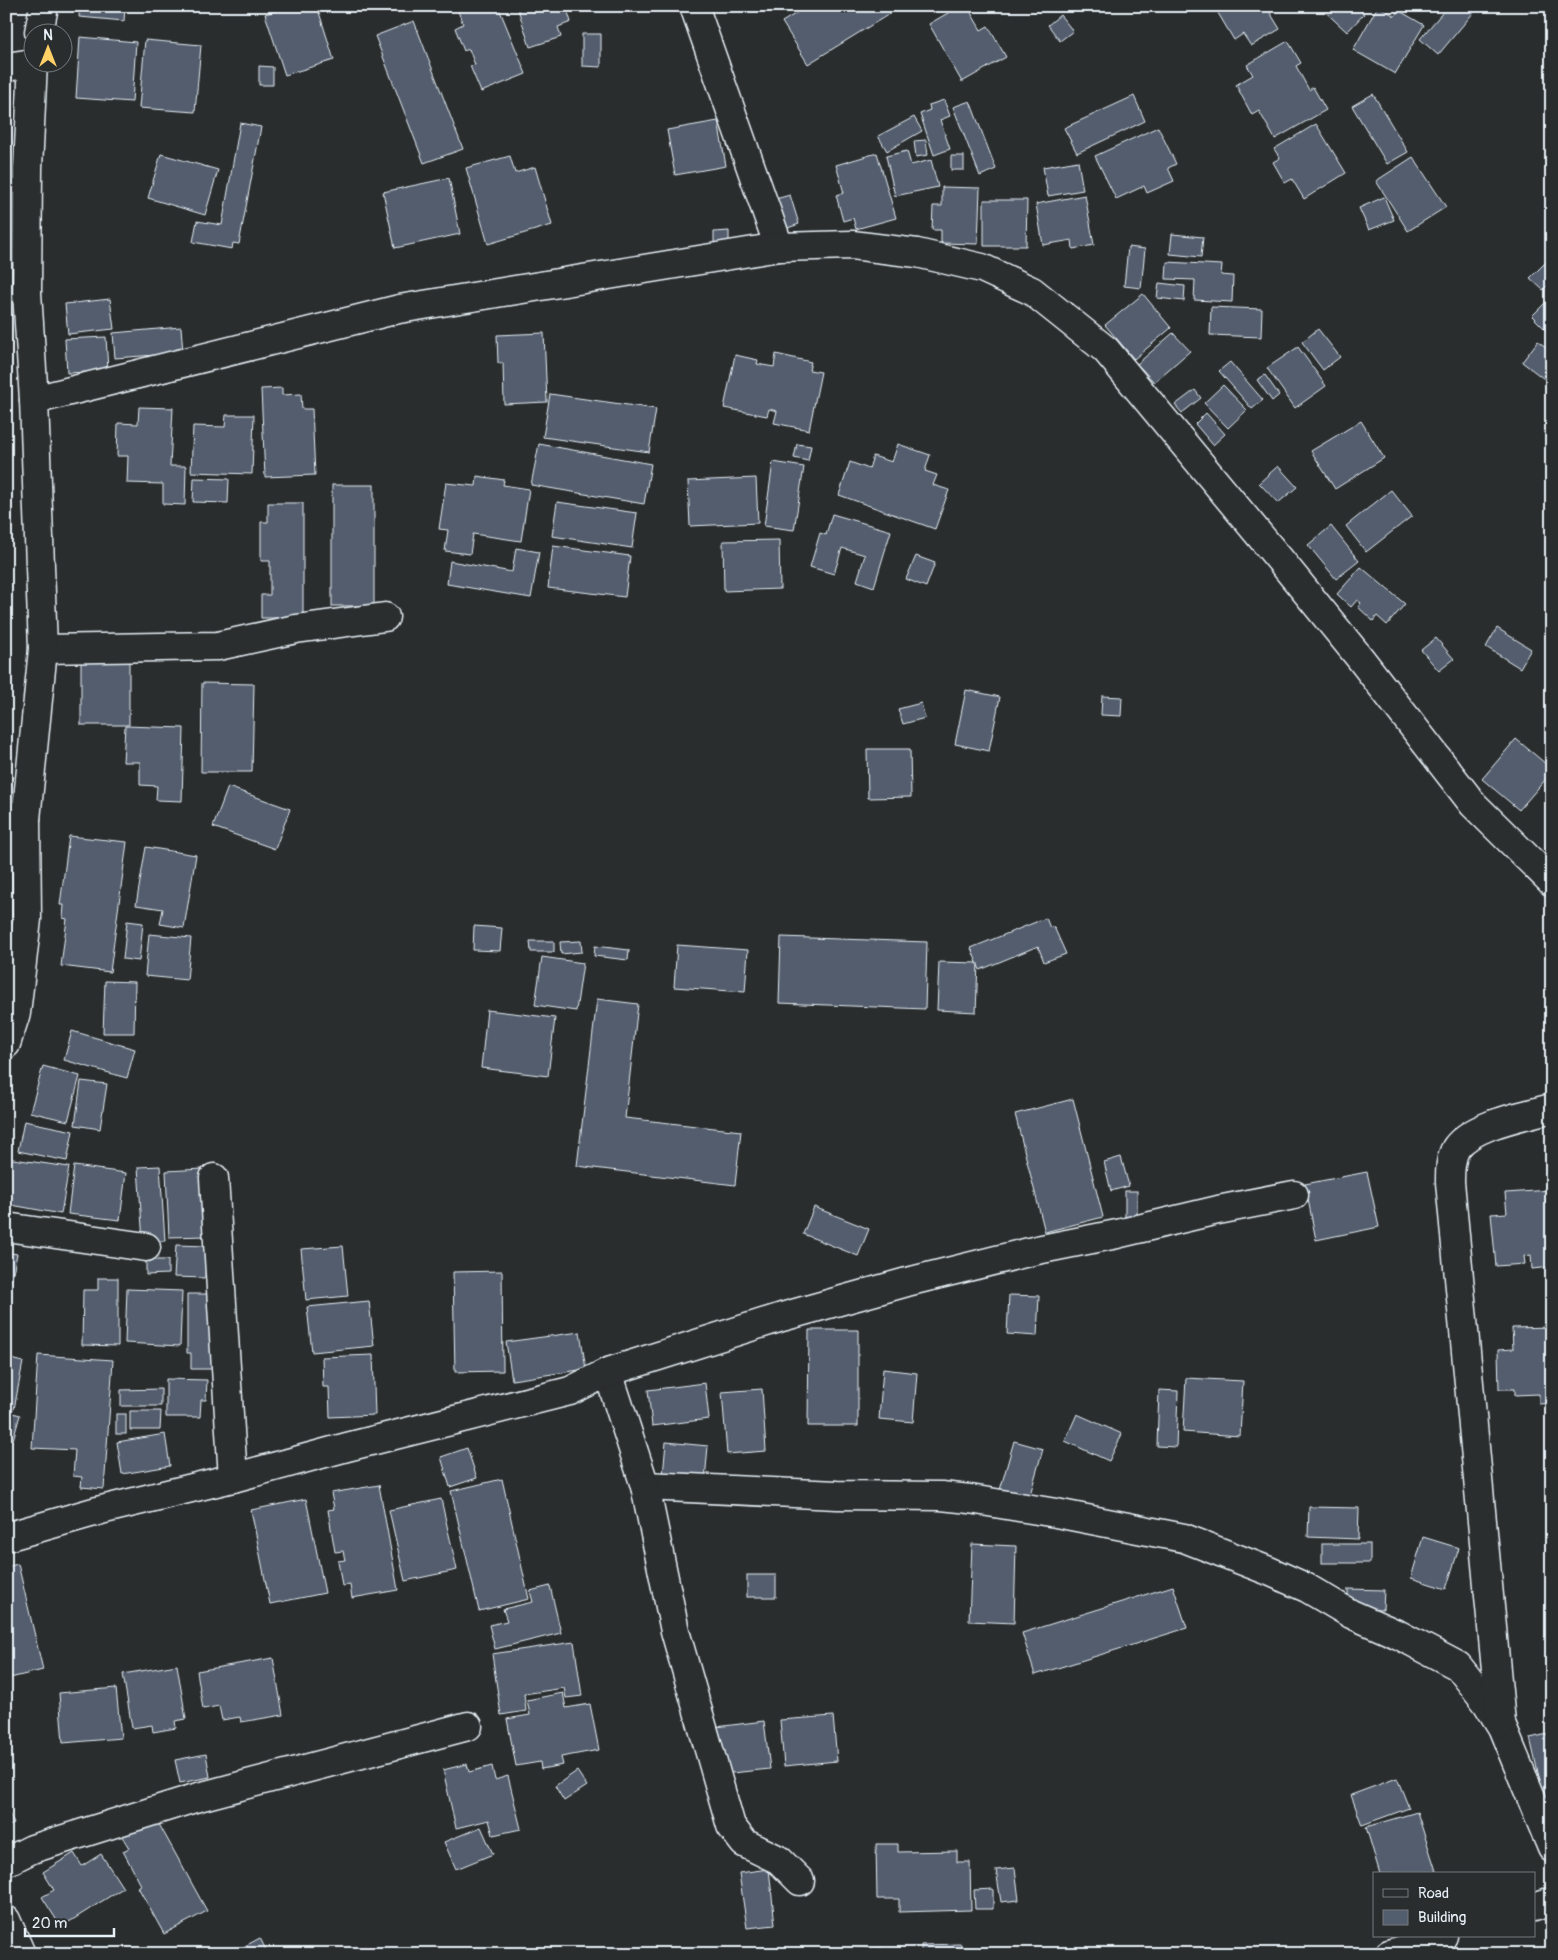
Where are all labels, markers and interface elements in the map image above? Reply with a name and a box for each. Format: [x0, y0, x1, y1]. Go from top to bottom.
north arrow [22, 22, 72, 72]
text: N [43, 27, 53, 44]
legend [1373, 1872, 1536, 1938]
text: Road [1418, 1884, 1449, 1903]
scale bar [25, 1905, 114, 1937]
text: Building [1418, 1908, 1466, 1927]
text: 20 m [32, 1914, 67, 1933]

